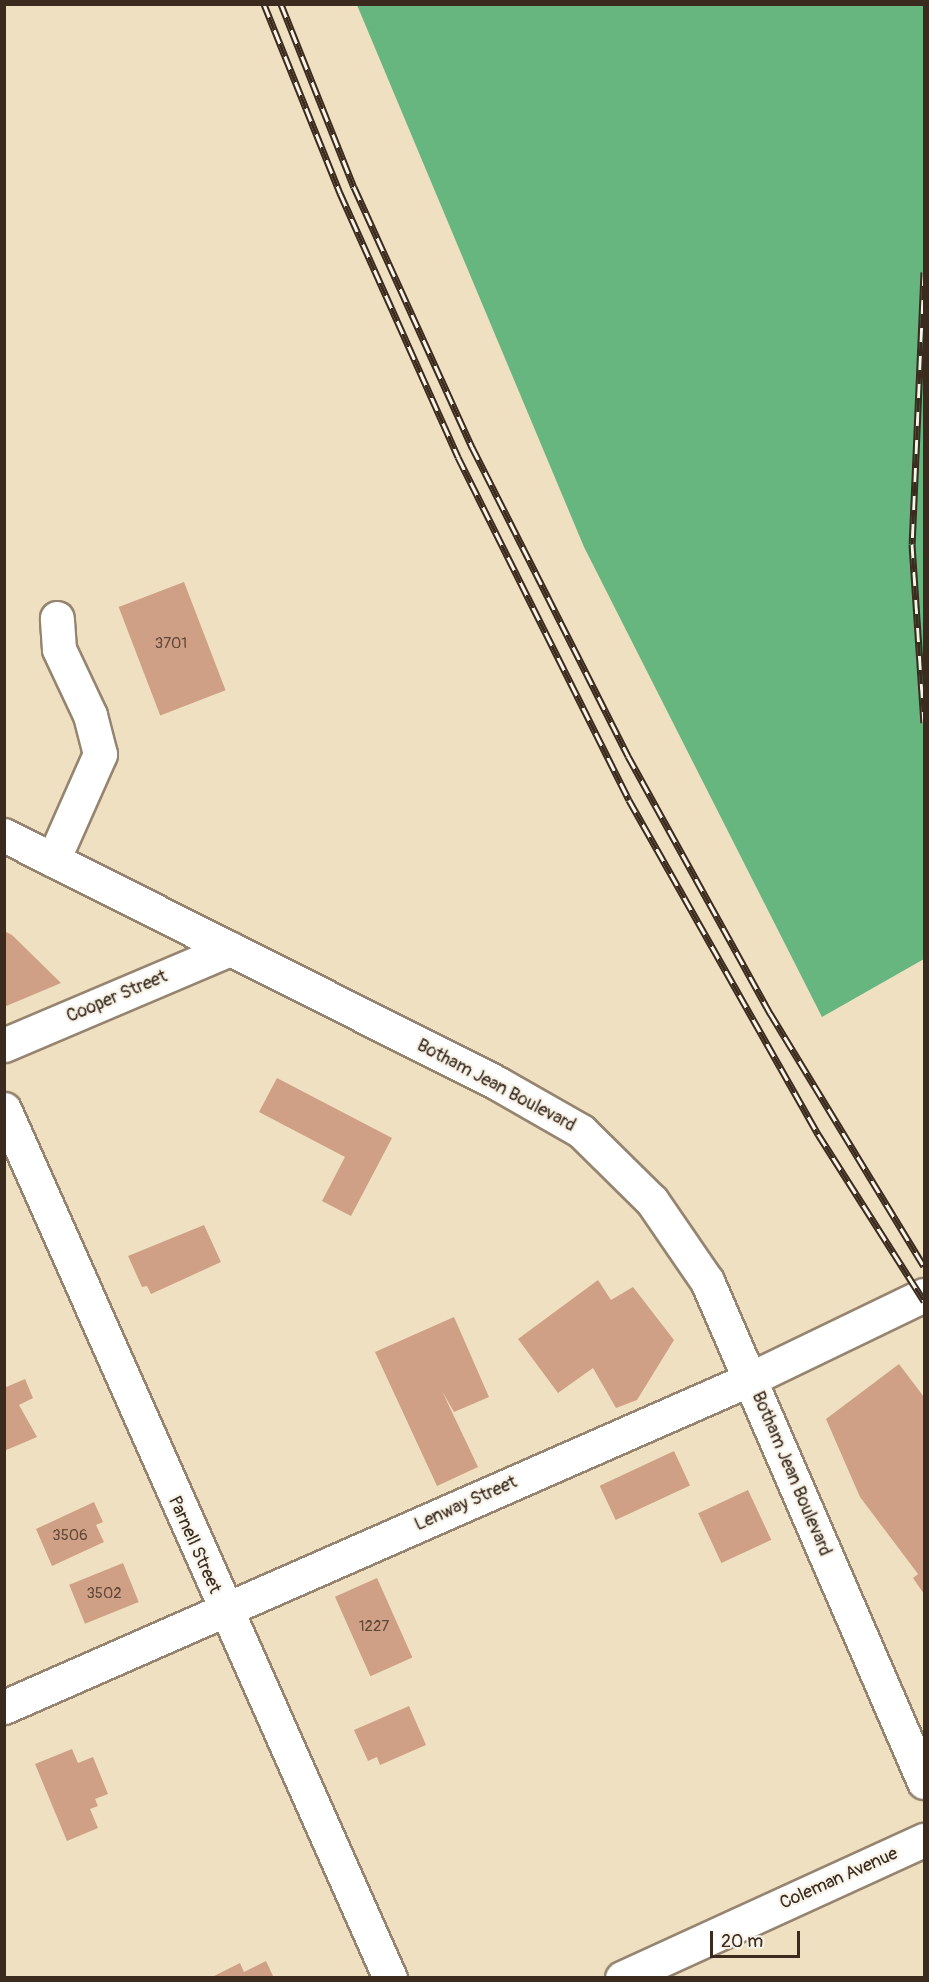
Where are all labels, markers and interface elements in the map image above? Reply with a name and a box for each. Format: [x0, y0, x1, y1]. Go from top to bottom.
house number: 3701 [155, 635, 187, 653]
street label: Cooper Street [63, 966, 171, 1028]
street label: Botham Jean Boulevard [413, 1035, 579, 1137]
street label: Botham Jean Boulevard [747, 1388, 835, 1560]
street label: Lenway Street [411, 1472, 521, 1536]
street label: Parnell Street [163, 1493, 225, 1597]
house number: 3506 [52, 1527, 88, 1545]
house number: 3502 [86, 1585, 122, 1603]
house number: 1227 [359, 1618, 389, 1636]
street label: Coleman Avenue [777, 1843, 901, 1915]
scale bar [713, 1919, 803, 1957]
text: 20 m [721, 1930, 763, 1953]

